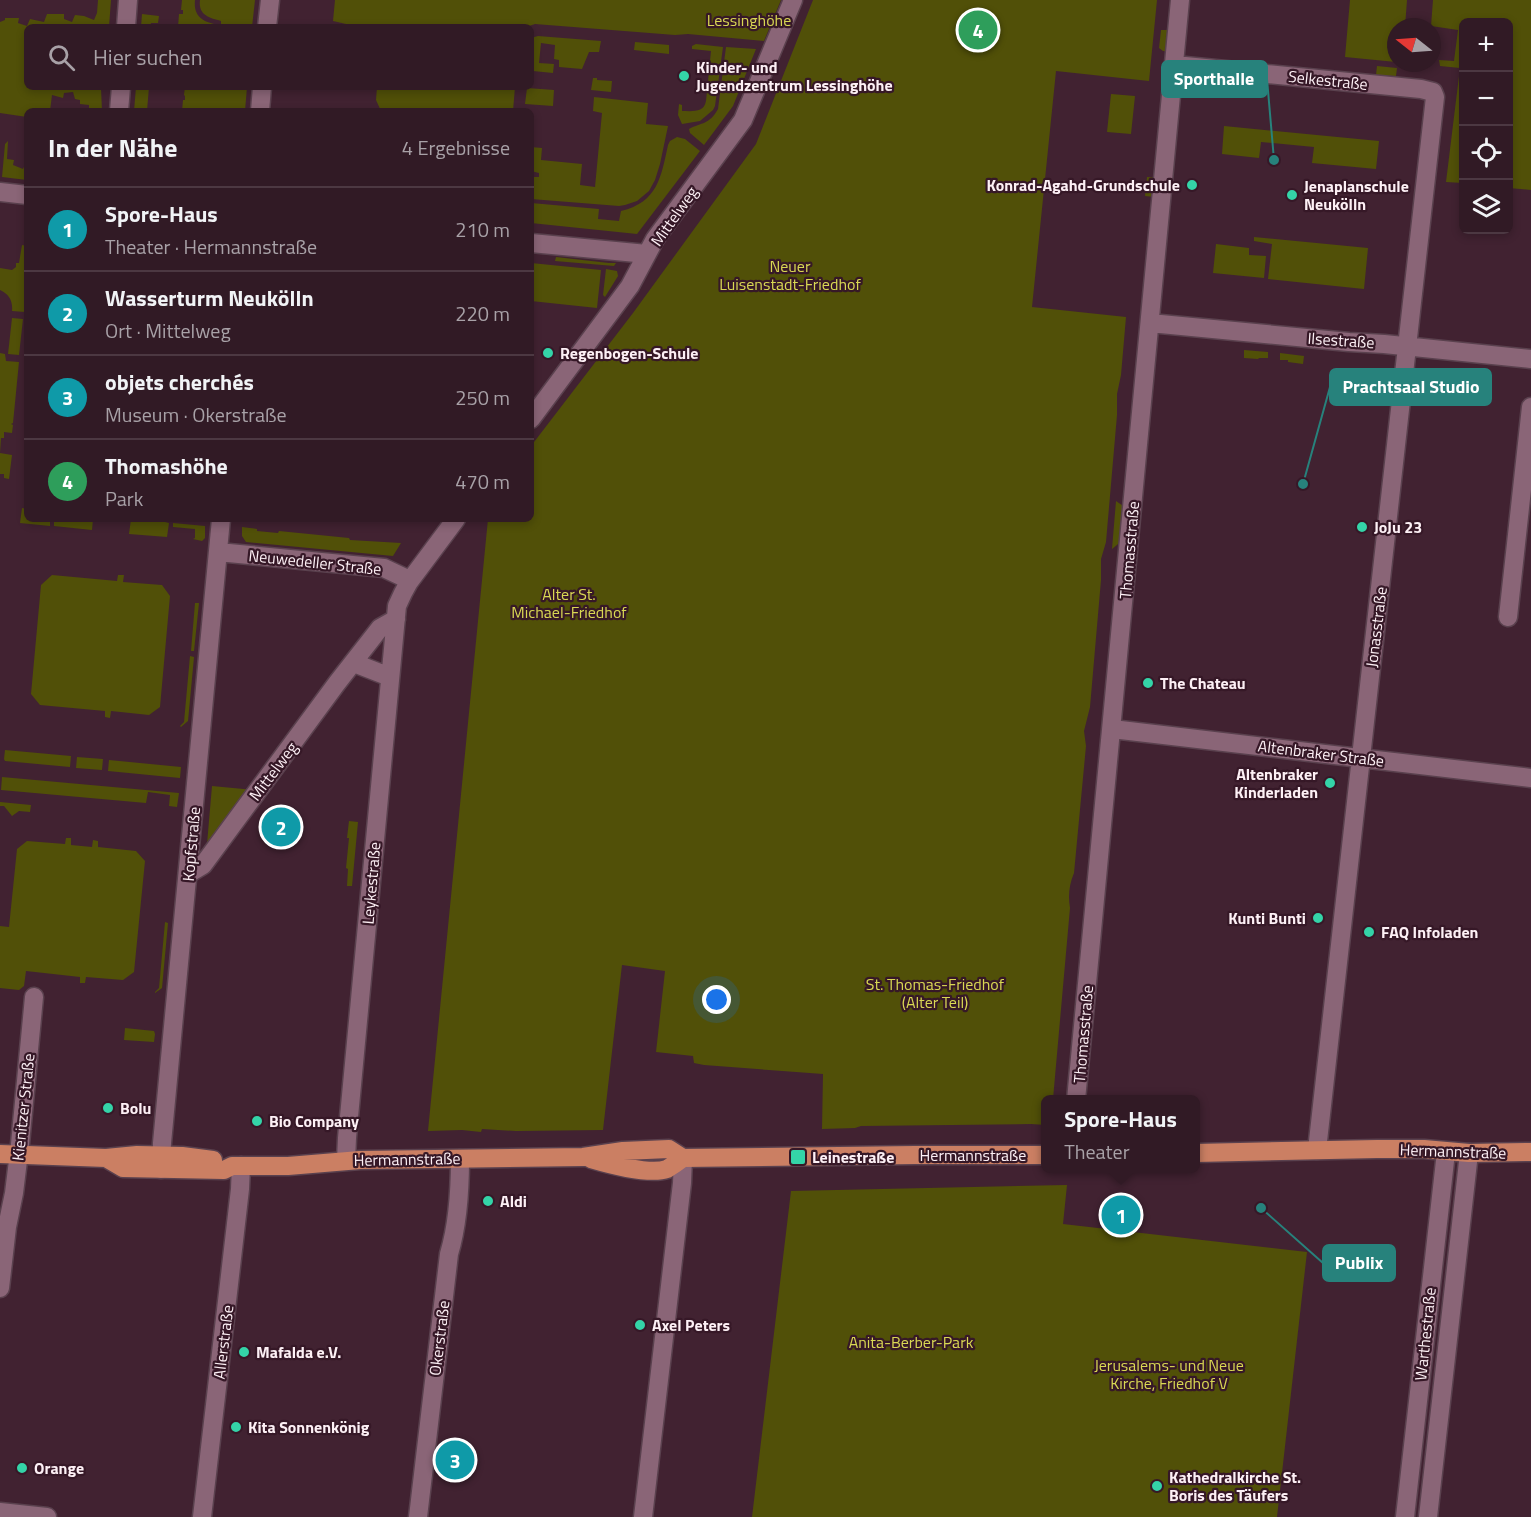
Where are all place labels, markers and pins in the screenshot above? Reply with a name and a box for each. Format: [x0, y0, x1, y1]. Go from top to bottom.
pin: 4 [958, 8, 998, 52]
place label: Kinder- und Jugendzentrum Lessinghöhe [696, 55, 893, 97]
callout: Sporthalle [1162, 61, 1267, 97]
marker: Kinder- und Jugendzentrum Lessinghöhe [677, 69, 691, 83]
place label: Konrad-Agahd-Grundschule [987, 173, 1180, 197]
place label: Jenaplanschule Neukölln [1304, 174, 1409, 216]
marker: Konrad-Agahd-Grundschule [1185, 178, 1199, 192]
marker: Jenaplanschule Neukölln [1285, 188, 1299, 202]
place label: Regenbogen-Schule [560, 341, 699, 365]
marker: Regenbogen-Schule [541, 346, 555, 360]
callout: Prachtsaal Studio [1330, 369, 1491, 405]
place label: JoJu 23 [1374, 515, 1422, 539]
marker: JoJu 23 [1355, 520, 1369, 534]
place label: The Chateau [1160, 671, 1246, 695]
marker: The Chateau [1141, 676, 1155, 690]
place label: Altenbraker Kinderladen [1234, 762, 1318, 804]
marker: Altenbraker Kinderladen [1323, 776, 1337, 790]
pin: 2 [262, 804, 300, 850]
place label: Kunti Bunti [1228, 906, 1306, 930]
marker: Kunti Bunti [1311, 911, 1325, 925]
place label: FAQ Infoladen [1381, 920, 1478, 944]
marker: FAQ Infoladen [1362, 925, 1376, 939]
place label: Bolu [120, 1096, 151, 1120]
marker: Bolu [101, 1101, 115, 1115]
place label: Bio Company [269, 1109, 359, 1133]
marker: Bio Company [250, 1114, 264, 1128]
place label: Leinestraße [812, 1145, 894, 1169]
marker: Leinestraße [789, 1148, 807, 1166]
place label: Aldi [500, 1189, 527, 1213]
pin: 1 [1102, 1192, 1140, 1238]
marker: Aldi [481, 1194, 495, 1208]
callout: Publix [1323, 1245, 1395, 1281]
place label: Axel Peters [652, 1313, 730, 1337]
marker: Axel Peters [633, 1318, 647, 1332]
place label: Mafalda e.V. [256, 1340, 341, 1364]
marker: Mafalda e.V. [237, 1345, 251, 1359]
place label: Kita Sonnenkönig [248, 1415, 370, 1439]
marker: Kita Sonnenkönig [229, 1420, 243, 1434]
pin: 3 [436, 1438, 474, 1482]
place label: Orange [34, 1456, 84, 1480]
marker: Orange [15, 1461, 29, 1475]
place label: Kathedralkirche St. Boris des Täufers [1169, 1465, 1301, 1507]
marker: Kathedralkirche St. Boris des Täufers [1150, 1479, 1164, 1493]

